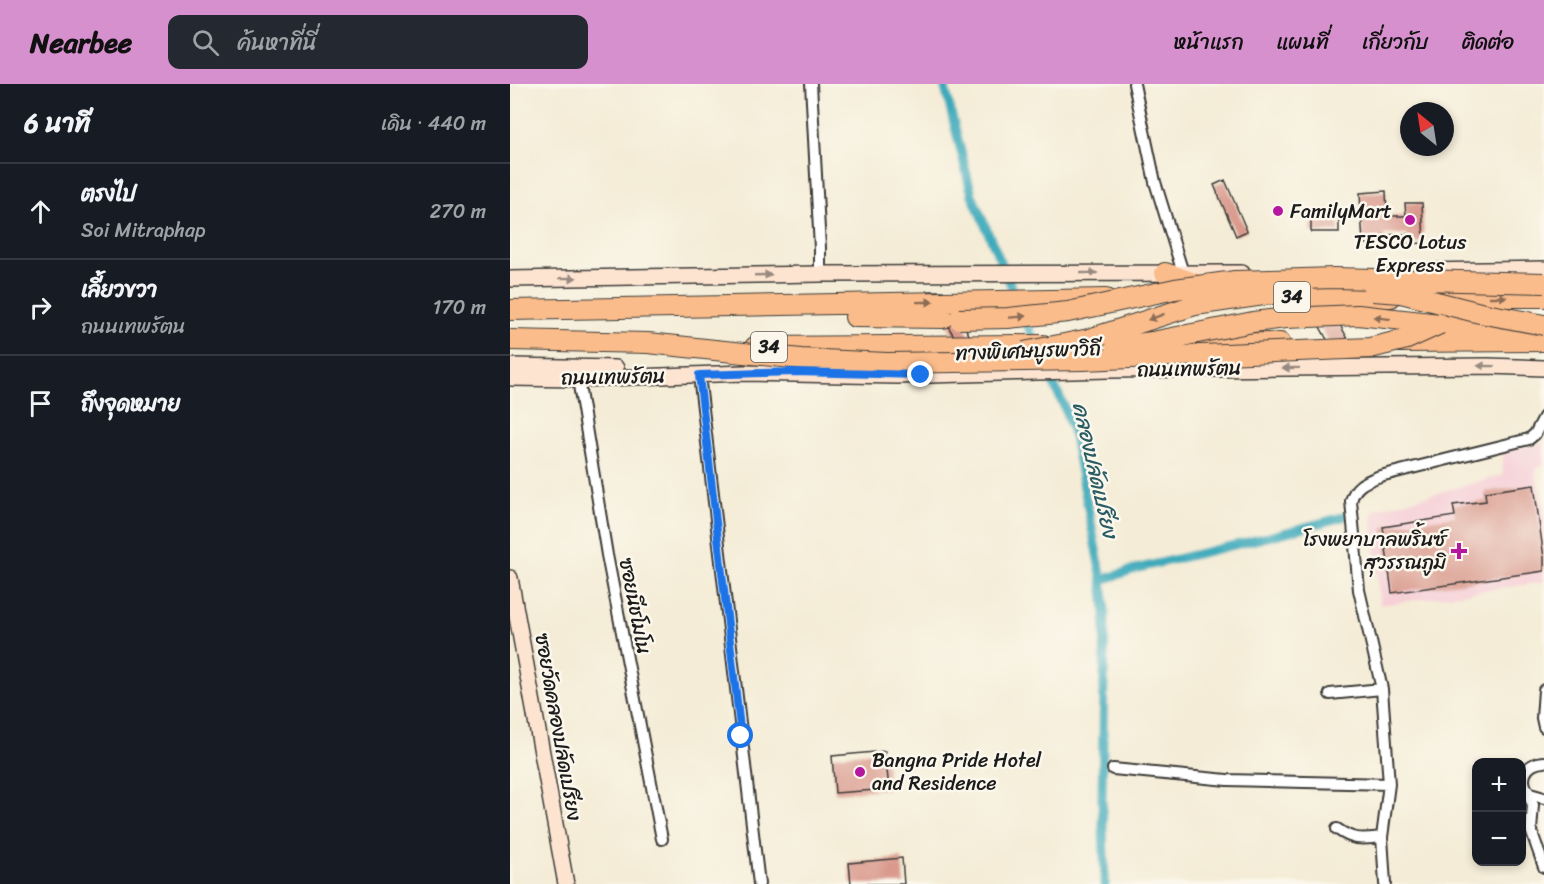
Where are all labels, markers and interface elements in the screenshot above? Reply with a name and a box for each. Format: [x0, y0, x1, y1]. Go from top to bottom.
search box [168, 15, 588, 69]
text: Nearbee [30, 18, 132, 67]
text: ค้นหาที่นี่ [237, 23, 317, 62]
text: หน้าแรก [1174, 23, 1244, 61]
text: แผนที่ [1277, 23, 1329, 61]
text: เกี่ยวกับ [1362, 23, 1429, 61]
text: ติดต่อ [1462, 23, 1514, 61]
icon: search [189, 26, 222, 59]
text: 6 นาที [24, 100, 91, 146]
north arrow [1400, 102, 1454, 156]
text: เดิน · 440 m [381, 106, 486, 141]
text: ตรงไป [81, 174, 136, 213]
text: 270 m [430, 194, 486, 229]
place label: FamilyMart [1290, 194, 1392, 229]
icon: ahead [24, 195, 57, 228]
marker: FamilyMart [1271, 204, 1285, 218]
text: Soi Mitraphap [81, 213, 206, 248]
marker: TESCO Lotus Express [1403, 213, 1417, 227]
place label: TESCO Lotus Express [1354, 225, 1467, 283]
one-way arrow [1079, 268, 1098, 278]
text: เลี้ยวขวา [81, 270, 157, 309]
one-way arrow [754, 270, 773, 280]
one-way arrow [559, 273, 578, 283]
road number: 34 [1274, 282, 1310, 312]
text: 170 m [433, 290, 486, 325]
icon: right [24, 291, 57, 324]
one-way arrow [1489, 292, 1508, 302]
one-way arrow [916, 298, 935, 307]
text: ถนนเทพรัตน [81, 309, 185, 344]
one-way arrow [1008, 313, 1027, 322]
one-way arrow [1147, 313, 1165, 323]
one-way arrow [1373, 313, 1392, 323]
street label: ทางพิเศษบูรพาวิถี [955, 331, 1103, 371]
road number: 34 [751, 332, 787, 362]
street label: ถนนเทพรัตน [1136, 351, 1242, 387]
street label: ถนนเทพรัตน [560, 359, 666, 395]
route end [907, 361, 933, 387]
one-way arrow [1476, 361, 1495, 371]
one-way arrow [1281, 363, 1300, 373]
text: ถึงจุดหมาย [81, 384, 180, 423]
icon: arrive [24, 387, 57, 420]
water label: คลองปลัดเปรียง [1061, 399, 1130, 545]
place label: โรงพยาบาลพริ้นซ์ สุวรรณภูมิ [1303, 522, 1450, 580]
marker: โรงพยาบาลพริ้นซ์ สุวรรณภูมิ [1450, 542, 1468, 560]
street label: ซอยนีชโมโน [609, 555, 661, 657]
street label: ซอยวัดคลองปลัดเปรียง [524, 631, 592, 823]
route start [727, 722, 753, 748]
place label: Bangna Pride Hotel and Residence [872, 743, 1043, 801]
map controls [1472, 758, 1526, 866]
button: + [1472, 758, 1526, 812]
marker: Bangna Pride Hotel and Residence [853, 765, 867, 779]
button: − [1472, 812, 1526, 866]

